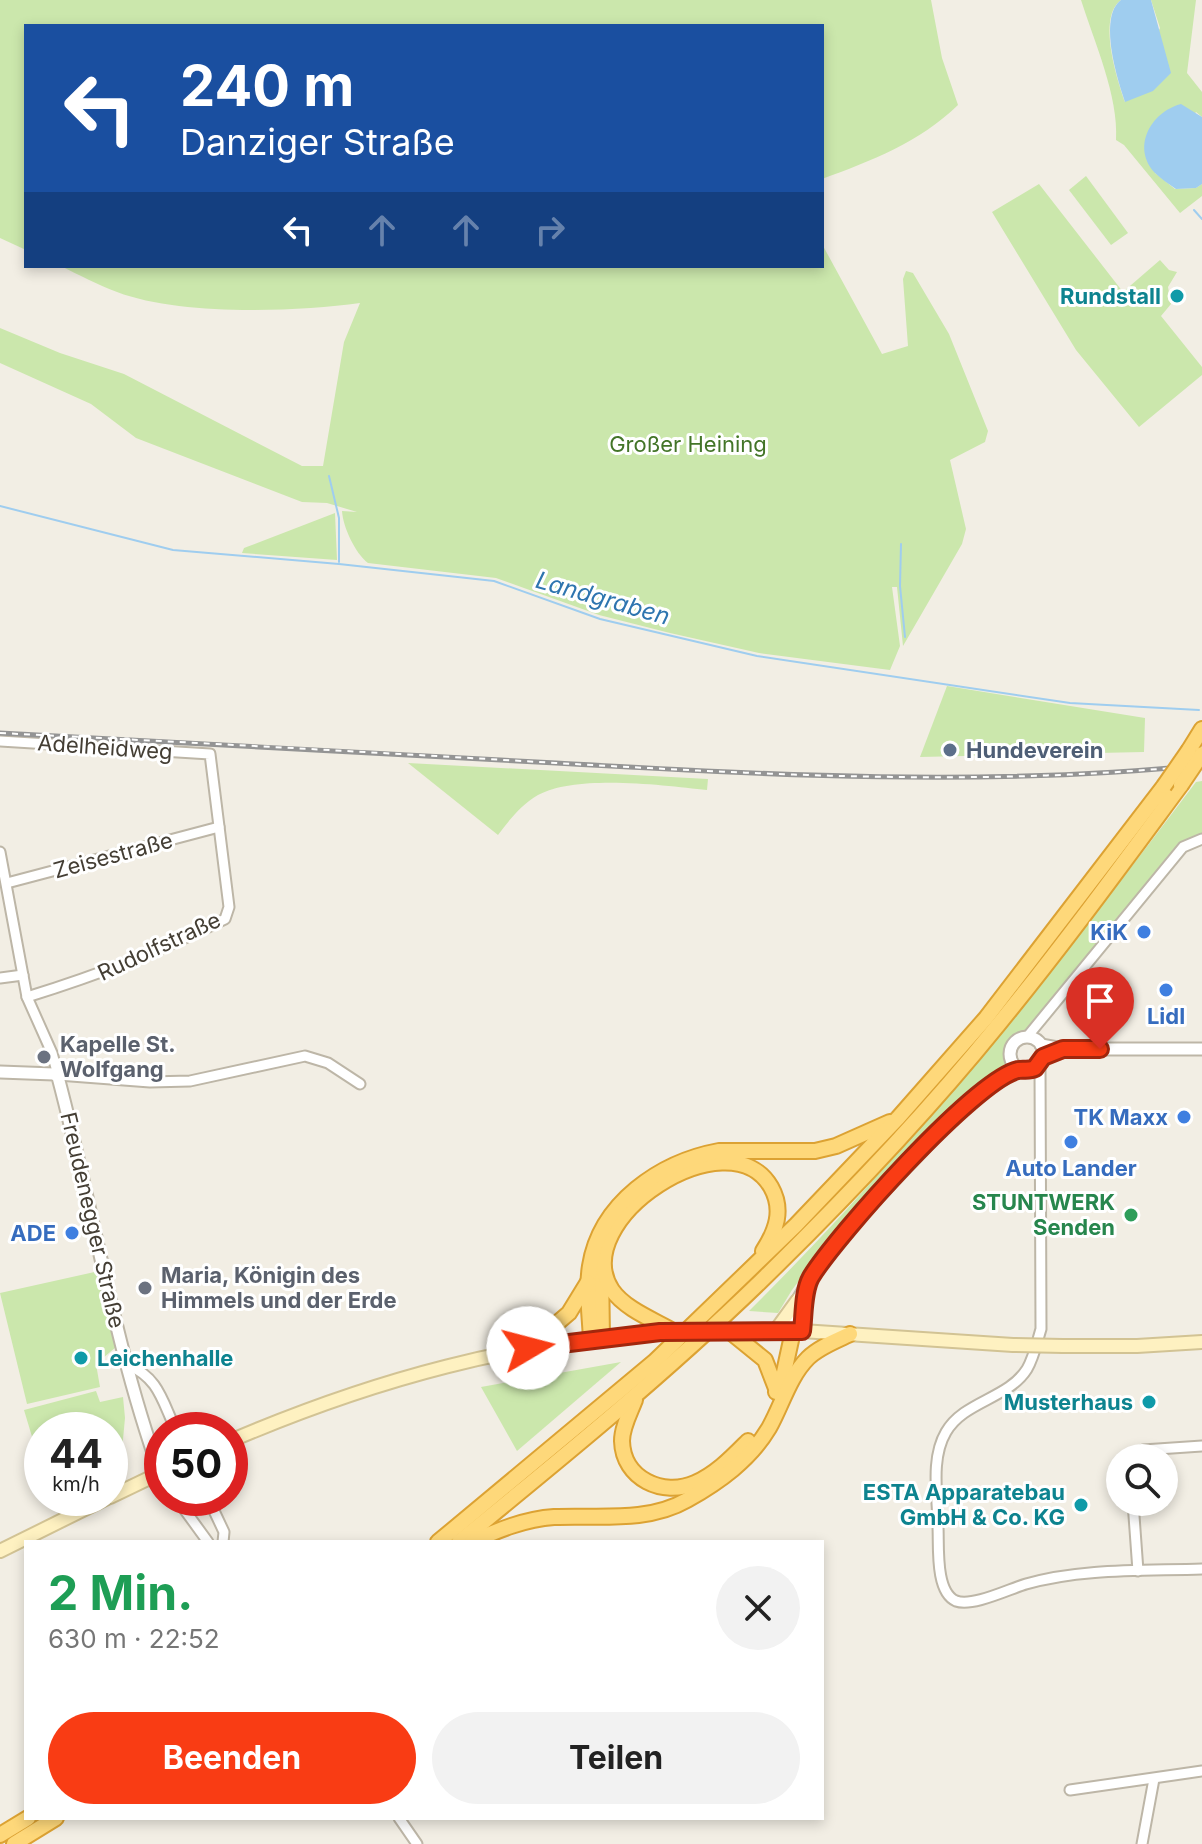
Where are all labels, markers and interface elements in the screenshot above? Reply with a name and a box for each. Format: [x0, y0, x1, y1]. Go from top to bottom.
text: 240 m [180, 52, 354, 120]
icon: left [48, 56, 152, 160]
text: Danziger Straße [180, 120, 455, 164]
icon: left [276, 208, 320, 252]
icon: ahead [360, 208, 404, 252]
icon: ahead [444, 208, 488, 252]
icon: right [528, 208, 572, 252]
place label: Rundstall [1060, 283, 1161, 309]
marker: Rundstall [1168, 287, 1186, 305]
park label: Großer Heining [609, 431, 767, 457]
water label: Landgraben [533, 565, 673, 631]
street label: Adelheidweg [37, 729, 173, 765]
place label: Hundeverein [966, 737, 1104, 763]
marker: Hundeverein [941, 741, 959, 759]
street label: Zeisestraße [51, 827, 175, 883]
street label: Rudolfstraße [93, 906, 225, 986]
place label: KiK [1090, 919, 1128, 945]
marker: KiK [1135, 923, 1153, 941]
pin [1066, 967, 1134, 1049]
icon: arrive [1078, 979, 1122, 1023]
marker: Lidl [1157, 981, 1175, 999]
place label: Lidl [1147, 1003, 1185, 1029]
place label: Kapelle St. Wolfgang [60, 1031, 176, 1082]
marker: Kapelle St. Wolfgang [35, 1048, 53, 1066]
place label: TK Maxx [1073, 1104, 1168, 1130]
marker: TK Maxx [1175, 1108, 1193, 1126]
street label: Freudenegger Straße [55, 1109, 131, 1331]
marker: Auto Lander [1062, 1133, 1080, 1151]
place label: Auto Lander [1005, 1155, 1137, 1181]
place label: STUNTWERK Senden [972, 1189, 1115, 1240]
marker: STUNTWERK Senden [1122, 1206, 1140, 1224]
place label: ADE [10, 1220, 56, 1246]
marker: ADE [63, 1224, 81, 1242]
place label: Maria, Königin des Himmels und der Erde [161, 1262, 397, 1313]
marker: Maria, Königin des Himmels und der Erde [136, 1279, 154, 1297]
position arrow [486, 1306, 570, 1390]
place label: Leichenhalle [97, 1345, 233, 1371]
marker: Leichenhalle [72, 1349, 90, 1367]
place label: Musterhaus [1004, 1389, 1133, 1415]
marker: Musterhaus [1140, 1393, 1158, 1411]
speed limit sign: 50 [144, 1412, 248, 1516]
text: 44 [49, 1429, 103, 1478]
map controls [1106, 1444, 1178, 1516]
button: search [1106, 1444, 1178, 1516]
text: km/h [52, 1472, 100, 1496]
place label: ESTA Apparatebau GmbH & Co. KG [863, 1479, 1065, 1530]
marker: ESTA Apparatebau GmbH & Co. KG [1072, 1496, 1090, 1514]
text: 2 Min. [48, 1563, 193, 1622]
button: close [716, 1566, 800, 1650]
text: 630 m · 22:52 [48, 1623, 220, 1654]
button: Beenden [48, 1712, 416, 1804]
button: Teilen [432, 1712, 800, 1804]

